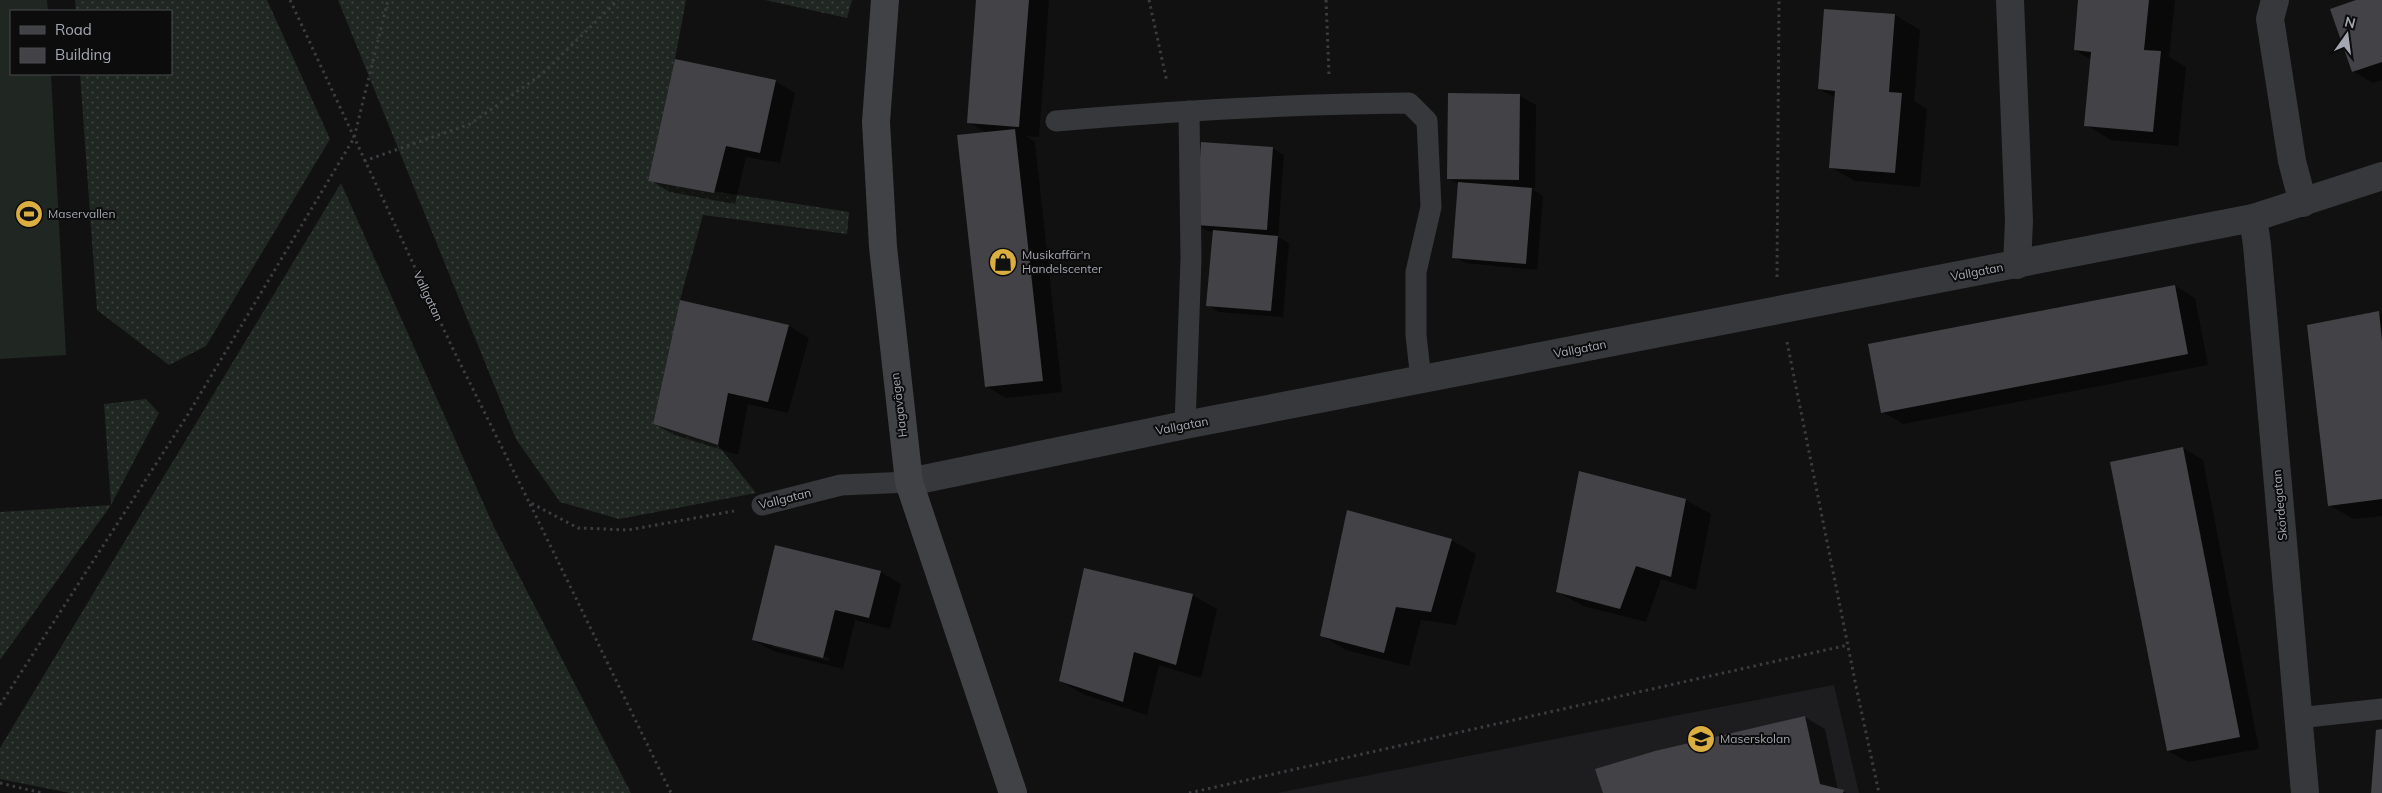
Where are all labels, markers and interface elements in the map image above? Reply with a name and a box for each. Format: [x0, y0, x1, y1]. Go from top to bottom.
legend [10, 10, 172, 75]
north arrow [2322, 10, 2372, 60]
text: N [2343, 12, 2357, 32]
text: Road [55, 20, 92, 39]
text: Building [55, 45, 111, 64]
sports icon: Maservallen [14, 199, 44, 229]
place label: Maservallen [48, 206, 115, 221]
shop icon: Musikaffär'n Handelscenter [988, 247, 1018, 277]
place label: Musikaffär'n Handelscenter [1022, 247, 1103, 276]
street label: Vallgatan [1949, 259, 2005, 284]
street label: Vallgatan [410, 268, 447, 323]
street label: Vallgatan [1552, 336, 1608, 361]
street label: Hagavägen [887, 372, 910, 438]
street label: Vallgatan [1154, 413, 1210, 438]
street label: Skördegatan [2269, 469, 2290, 541]
street label: Vallgatan [757, 485, 813, 512]
school or university icon: Maserskolan [1686, 724, 1716, 754]
place label: Maserskolan [1720, 731, 1790, 746]

